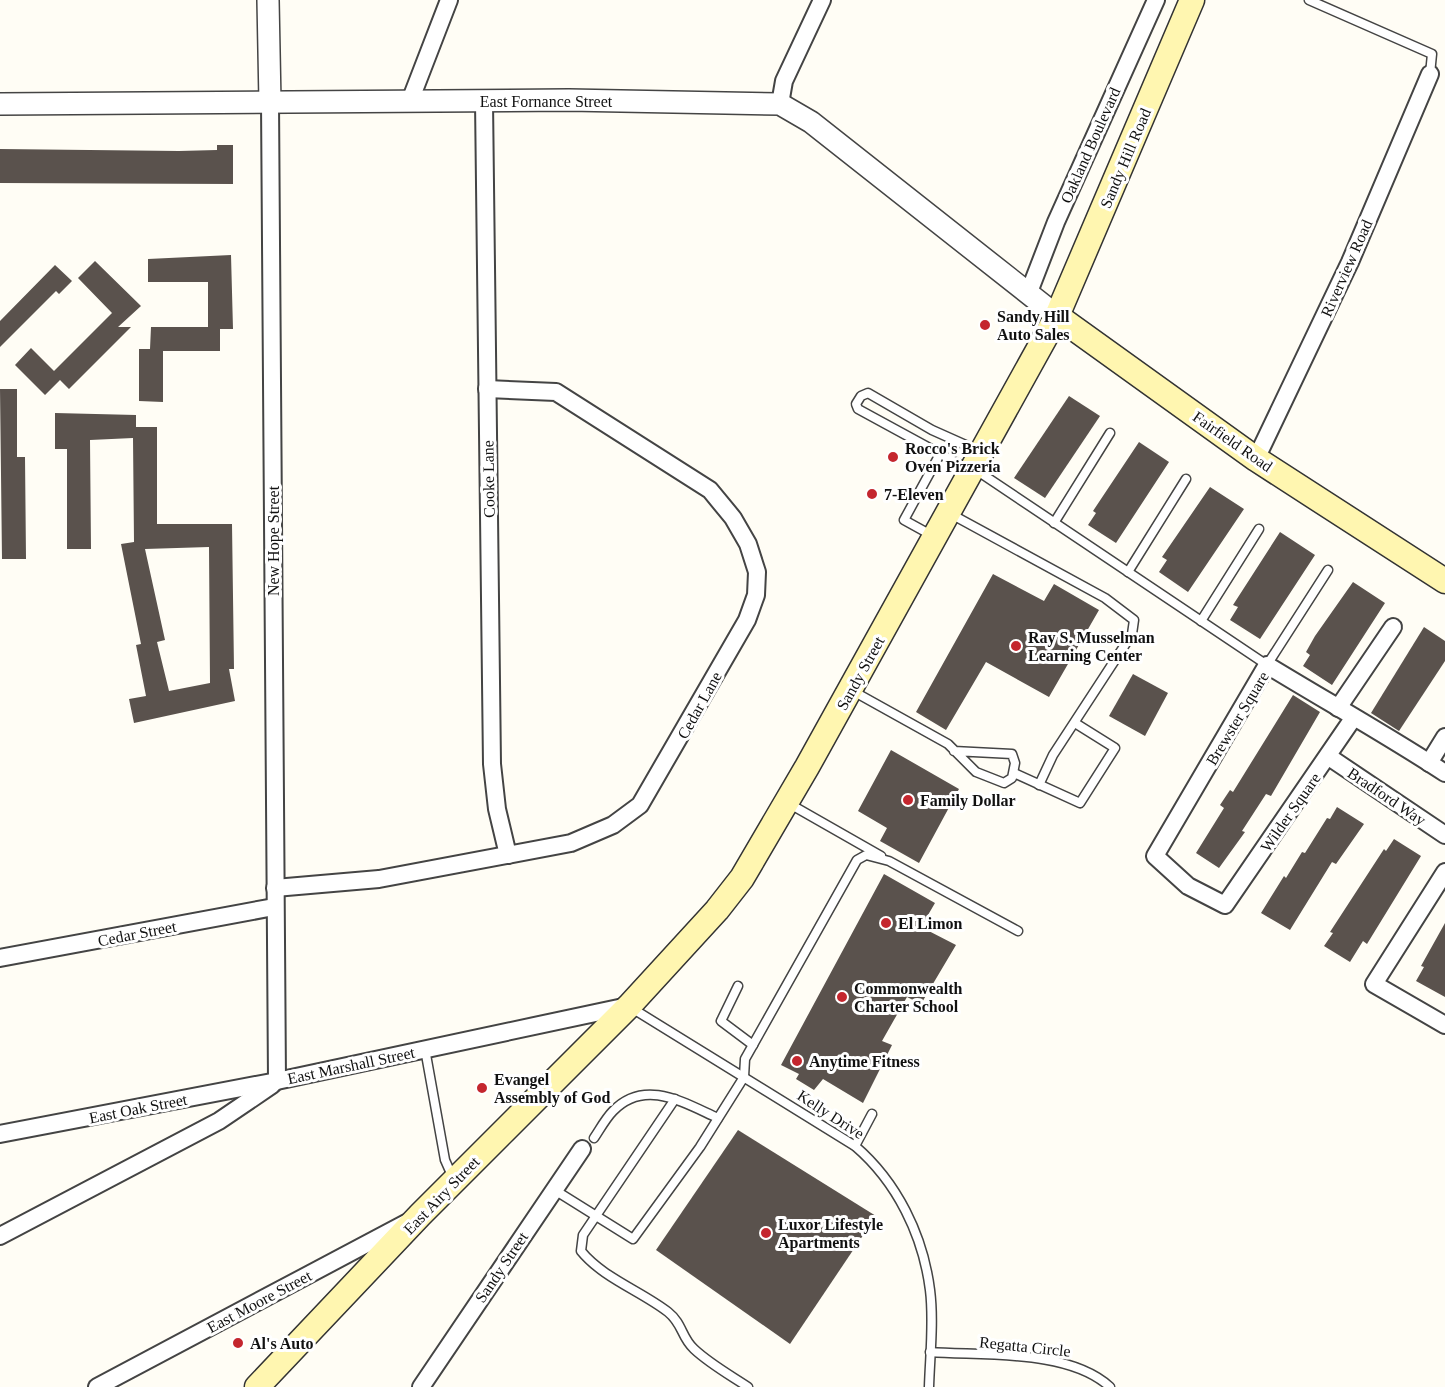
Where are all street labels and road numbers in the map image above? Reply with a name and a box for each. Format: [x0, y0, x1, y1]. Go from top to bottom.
street label: Oakland Boulevard [1057, 85, 1124, 206]
street label: East Fornance Street [480, 93, 613, 110]
street label: Sandy Hill Road [1097, 106, 1155, 211]
street label: Riverview Road [1317, 217, 1375, 319]
street label: Fairfield Road [1190, 408, 1276, 475]
street label: Cooke Lane [479, 440, 498, 518]
street label: New Hope Street [265, 485, 283, 596]
street label: Sandy Street [833, 633, 889, 713]
street label: Brewster Square [1203, 668, 1273, 769]
street label: Cedar Lane [674, 669, 725, 742]
street label: Bradford Way [1344, 764, 1429, 830]
street label: Wilder Square [1257, 770, 1325, 856]
street label: Cedar Street [96, 917, 178, 949]
street label: East Marshall Street [286, 1044, 417, 1087]
street label: Kelly Drive [794, 1087, 867, 1143]
street label: East Oak Street [88, 1091, 189, 1126]
street label: East Airy Street [400, 1153, 484, 1238]
street label: Sandy Street [472, 1228, 532, 1306]
street label: East Moore Street [204, 1267, 315, 1336]
street label: Regatta Circle [978, 1333, 1072, 1361]

